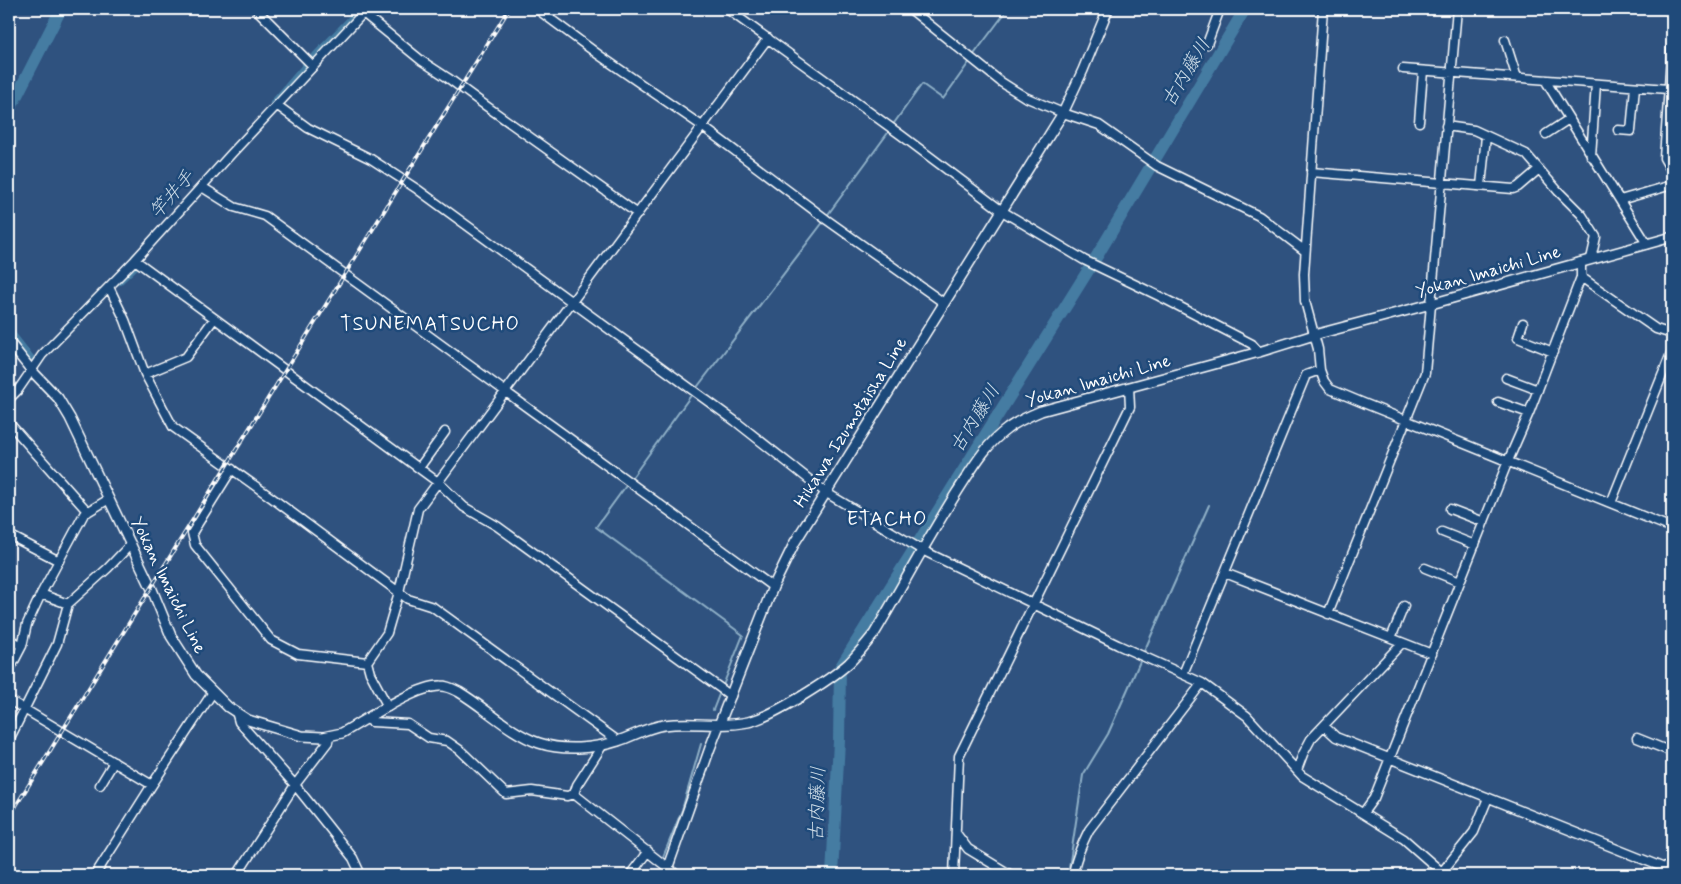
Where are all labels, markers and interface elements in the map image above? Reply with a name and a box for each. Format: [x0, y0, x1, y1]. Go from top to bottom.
water label: 古内藤川 [1156, 34, 1217, 112]
water label: 竿井手 [144, 165, 201, 225]
street label: Yokan Imaichi Line [1413, 240, 1564, 304]
district label: TSUNEMATSUCHO [340, 311, 520, 338]
street label: Hikawa Izumotaisha Line [788, 333, 913, 512]
street label: Yokan Imaichi Line [1023, 349, 1174, 413]
water label: 古内藤川 [945, 380, 1006, 458]
district label: ETACHO [846, 506, 928, 533]
street label: Yokan Imaichi Line [124, 513, 212, 658]
water label: 古内藤川 [804, 766, 831, 842]

